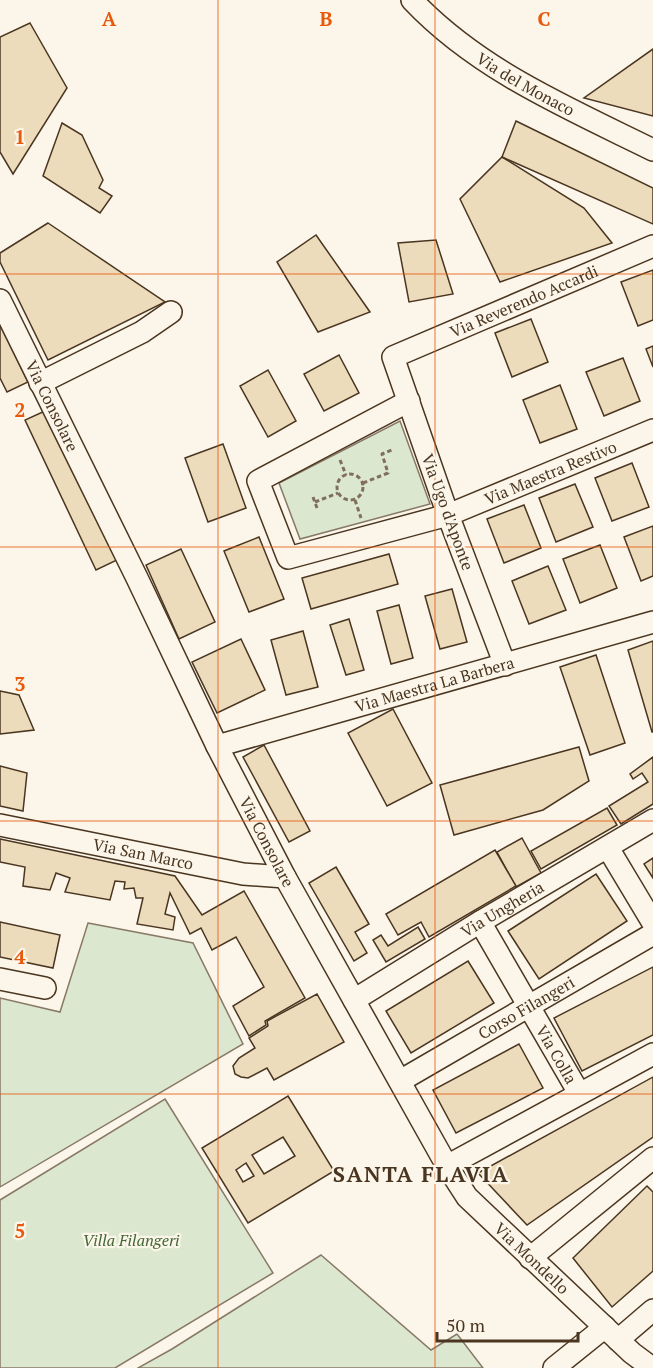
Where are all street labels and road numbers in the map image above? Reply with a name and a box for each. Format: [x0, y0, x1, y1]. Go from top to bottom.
street label: Via del Monaco [472, 47, 579, 121]
street label: Via Reverendo Accardi [446, 260, 602, 343]
street label: Via Consolare [20, 357, 84, 455]
street label: Via Maestra Restivo [481, 435, 620, 510]
street label: Via Ugo d'Aponte [417, 451, 479, 573]
street label: Via Maestra La Barbera [352, 651, 517, 717]
street label: Via Consolare [234, 793, 299, 891]
street label: Via San Marco [91, 833, 195, 875]
street label: Via Ungheria [457, 876, 548, 942]
street label: Corso Filangeri [474, 971, 579, 1044]
street label: Via Colla [531, 1021, 582, 1088]
street label: Via Mondello [490, 1217, 574, 1299]

